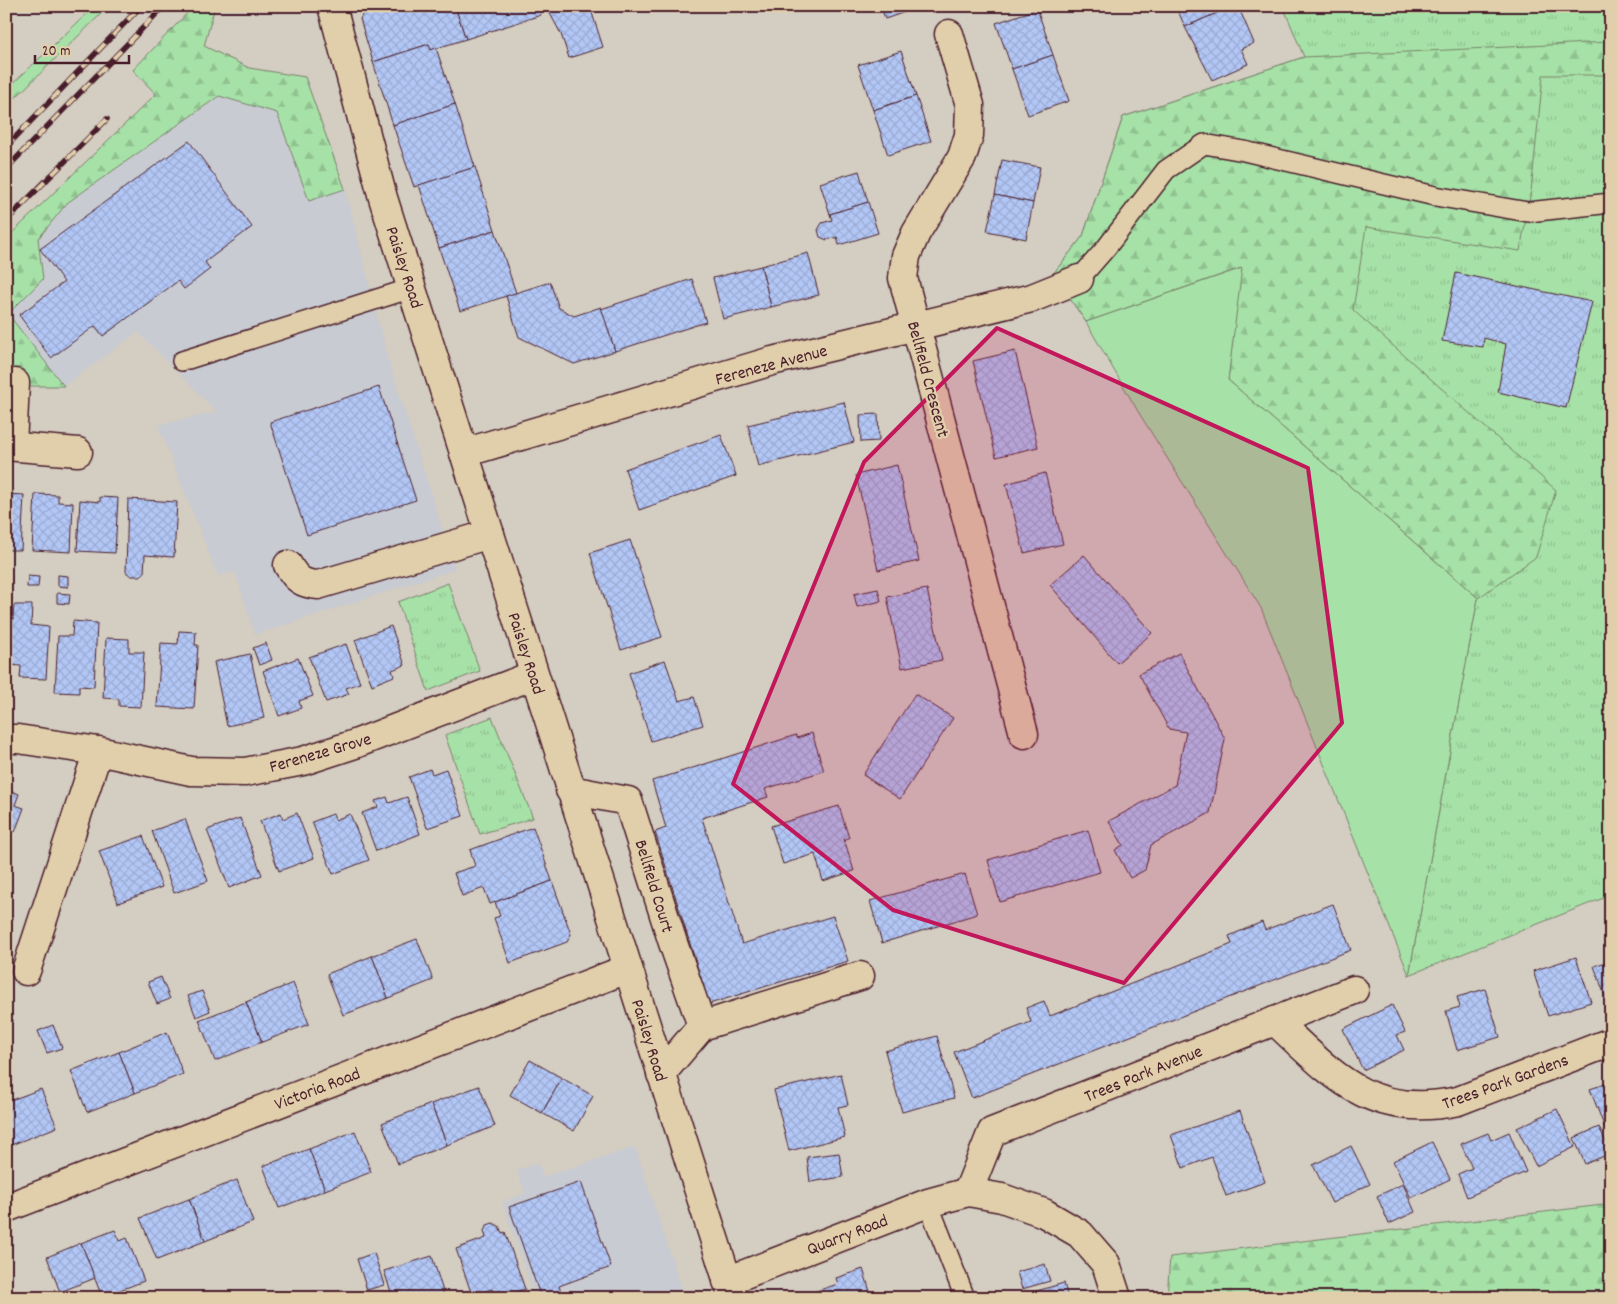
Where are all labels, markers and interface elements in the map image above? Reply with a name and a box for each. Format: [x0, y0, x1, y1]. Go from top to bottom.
scale bar [35, 32, 129, 64]
text: 20 m [42, 41, 70, 63]
street label: Paisley Road [378, 224, 428, 312]
street label: Bellfield Crescent [899, 319, 954, 441]
street label: Fereneze Avenue [713, 339, 830, 393]
street label: Paisley Road [500, 610, 550, 698]
street label: Fereneze Grove [267, 728, 375, 781]
street label: Bellfield Court [627, 837, 679, 937]
street label: Paisley Road [623, 997, 672, 1085]
street label: Trees Park Avenue [1081, 1040, 1207, 1110]
street label: Trees Park Gardens [1439, 1049, 1572, 1118]
street label: Victoria Road [271, 1063, 364, 1118]
street label: Quarry Road [804, 1209, 892, 1263]

